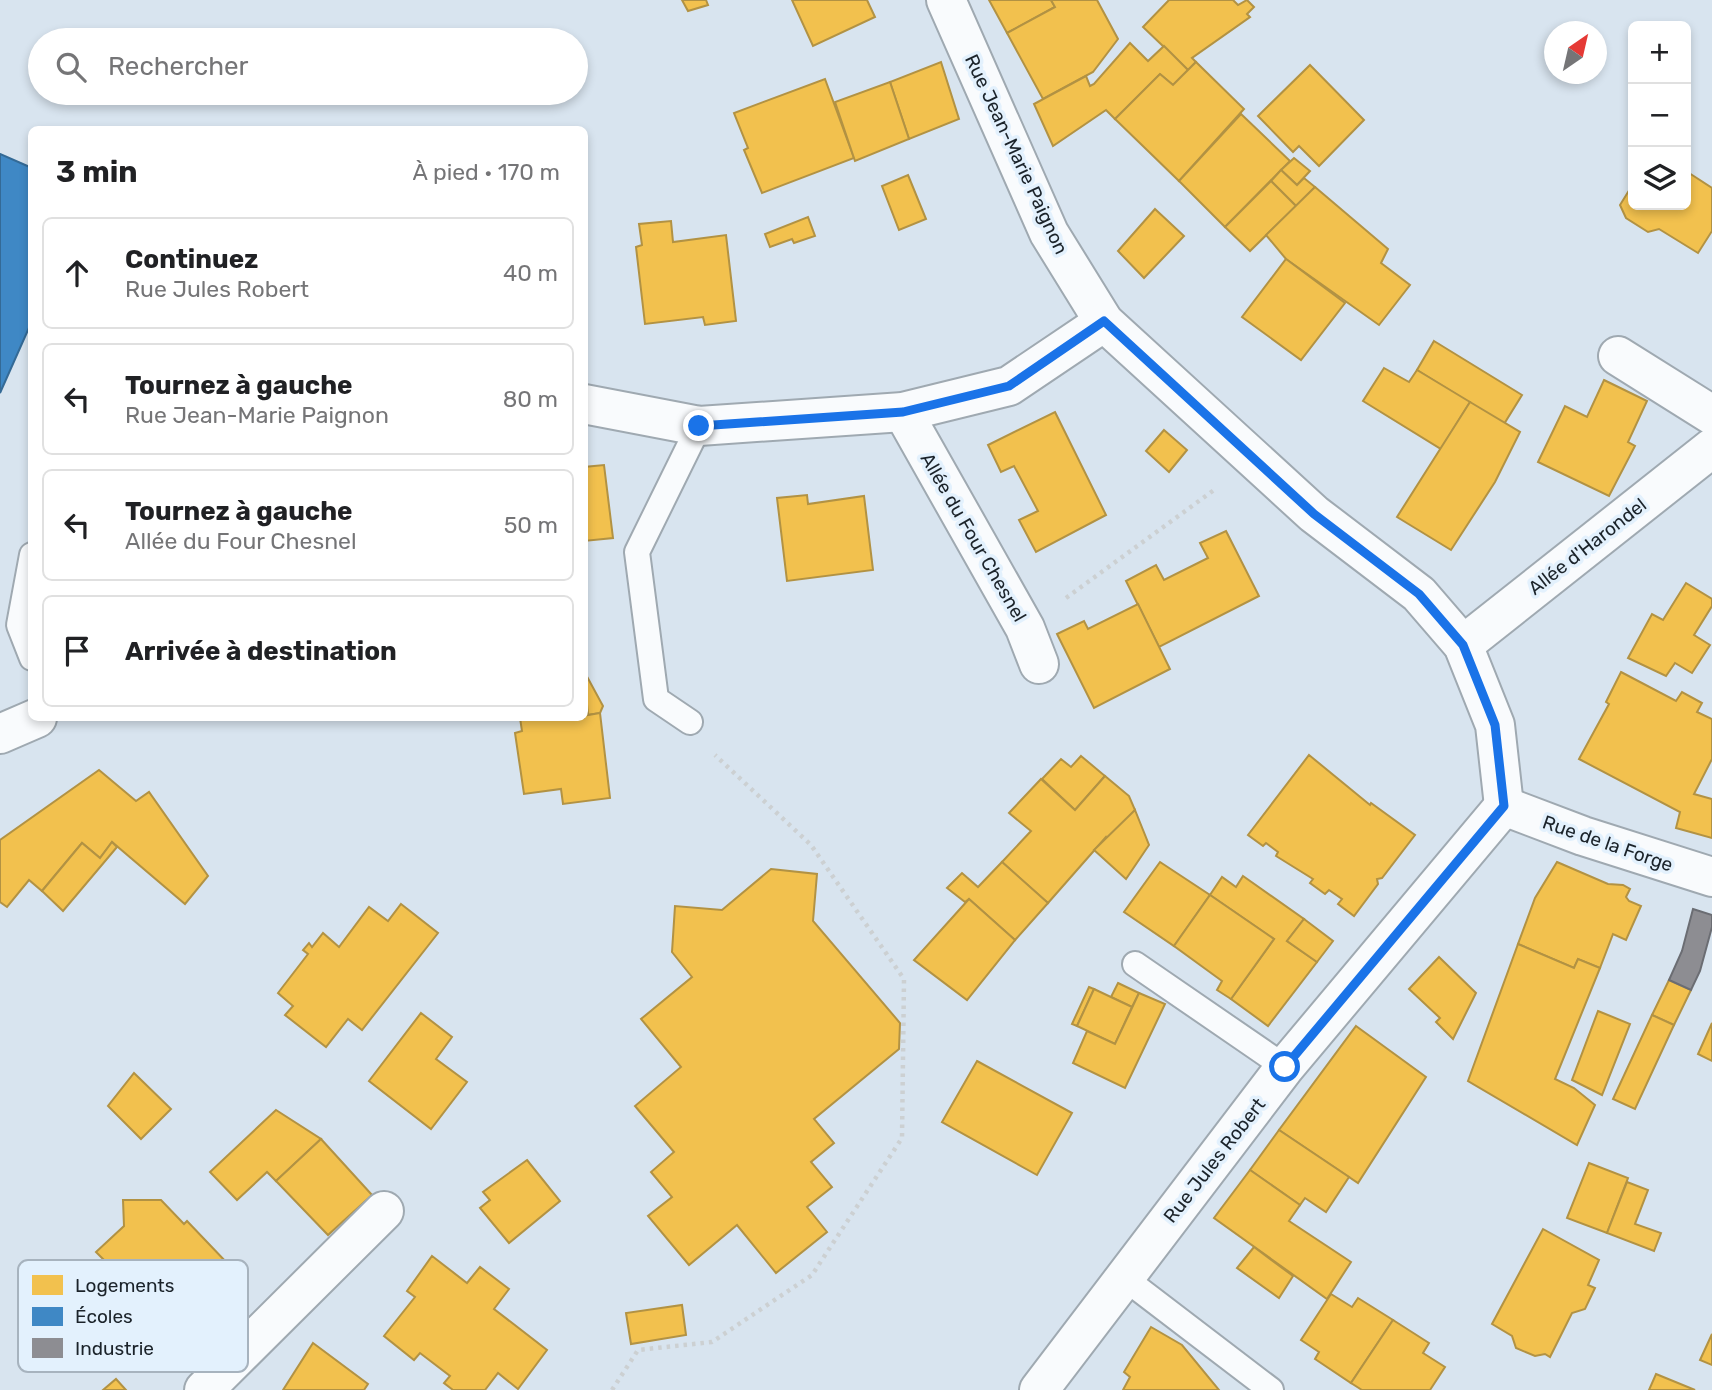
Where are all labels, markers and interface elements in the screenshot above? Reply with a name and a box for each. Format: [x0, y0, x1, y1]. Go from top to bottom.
north arrow [1544, 21, 1607, 84]
map controls [1628, 21, 1691, 210]
button: + [1628, 21, 1691, 84]
search box [28, 28, 588, 105]
icon: search [52, 48, 90, 86]
text: Rechercher [108, 51, 248, 82]
street label: Rue Jean-Marie Paignon [960, 51, 1073, 258]
button: − [1628, 84, 1691, 147]
button: layers [1628, 147, 1691, 210]
text: 3 min [56, 154, 138, 190]
text: À pied · 170 m [413, 158, 560, 186]
text: Continuez [125, 244, 258, 275]
icon: ahead [58, 254, 96, 292]
text: 40 m [503, 259, 558, 287]
text: Rue Jules Robert [125, 275, 309, 303]
text: Tournez à gauche [125, 370, 353, 401]
icon: left [58, 380, 96, 418]
text: 80 m [503, 385, 558, 413]
text: Rue Jean-Marie Paignon [125, 401, 389, 429]
route end [683, 410, 714, 441]
street label: Allée du Four Chesnel [916, 449, 1031, 626]
street label: Allée d'Harondel [1524, 493, 1651, 600]
text: Tournez à gauche [125, 496, 353, 527]
icon: left [58, 506, 96, 544]
text: 50 m [504, 511, 558, 539]
text: Allée du Four Chesnel [125, 527, 357, 555]
icon: arrive [58, 632, 96, 670]
text: Arrivée à destination [125, 636, 397, 667]
street label: Rue de la Forge [1540, 810, 1676, 877]
route start [1269, 1051, 1300, 1082]
street label: Rue Jules Robert [1159, 1093, 1271, 1227]
legend [18, 1260, 248, 1372]
text: Logements [75, 1274, 174, 1297]
text: Écoles [75, 1305, 133, 1328]
text: Industrie [75, 1337, 154, 1360]

